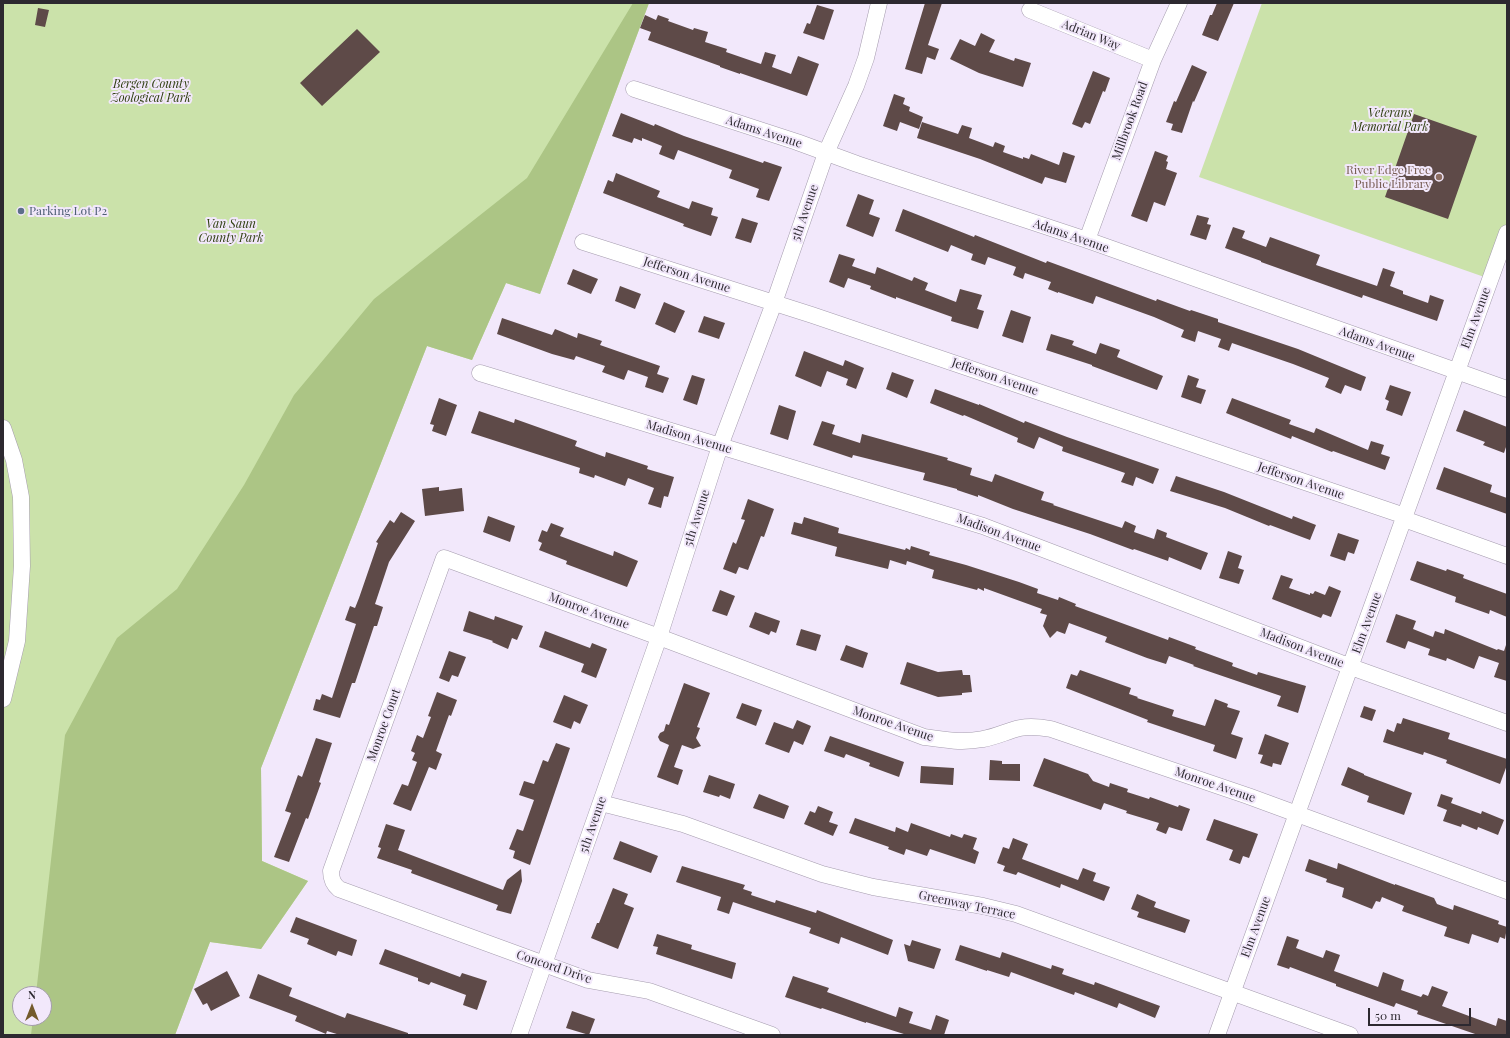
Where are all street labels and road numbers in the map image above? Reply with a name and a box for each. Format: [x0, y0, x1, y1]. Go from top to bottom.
street label: Adrian Way [1060, 17, 1122, 53]
street label: Millbrook Road [1109, 80, 1151, 162]
street label: Adams Avenue [724, 113, 804, 151]
street label: 5th Avenue [789, 183, 821, 243]
street label: Adams Avenue [1031, 216, 1111, 256]
street label: Jefferson Avenue [642, 254, 732, 296]
street label: Elm Avenue [1458, 285, 1494, 351]
street label: Adams Avenue [1337, 324, 1417, 364]
street label: Jefferson Avenue [950, 355, 1040, 399]
street label: Madison Avenue [645, 417, 733, 457]
street label: Jefferson Avenue [1256, 459, 1346, 503]
street label: 5th Avenue [681, 488, 713, 548]
street label: Madison Avenue [955, 511, 1043, 555]
street label: Monroe Avenue [547, 590, 631, 632]
street label: Elm Avenue [1349, 590, 1385, 656]
street label: Madison Avenue [1258, 625, 1346, 671]
street label: Monroe Court [364, 687, 404, 763]
street label: Monroe Avenue [851, 703, 935, 745]
street label: Monroe Avenue [1173, 764, 1257, 806]
street label: 5th Avenue [577, 795, 609, 855]
street label: Greenway Terrace [917, 888, 1017, 922]
street label: Elm Avenue [1238, 894, 1274, 960]
street label: Concord Drive [514, 947, 594, 987]

